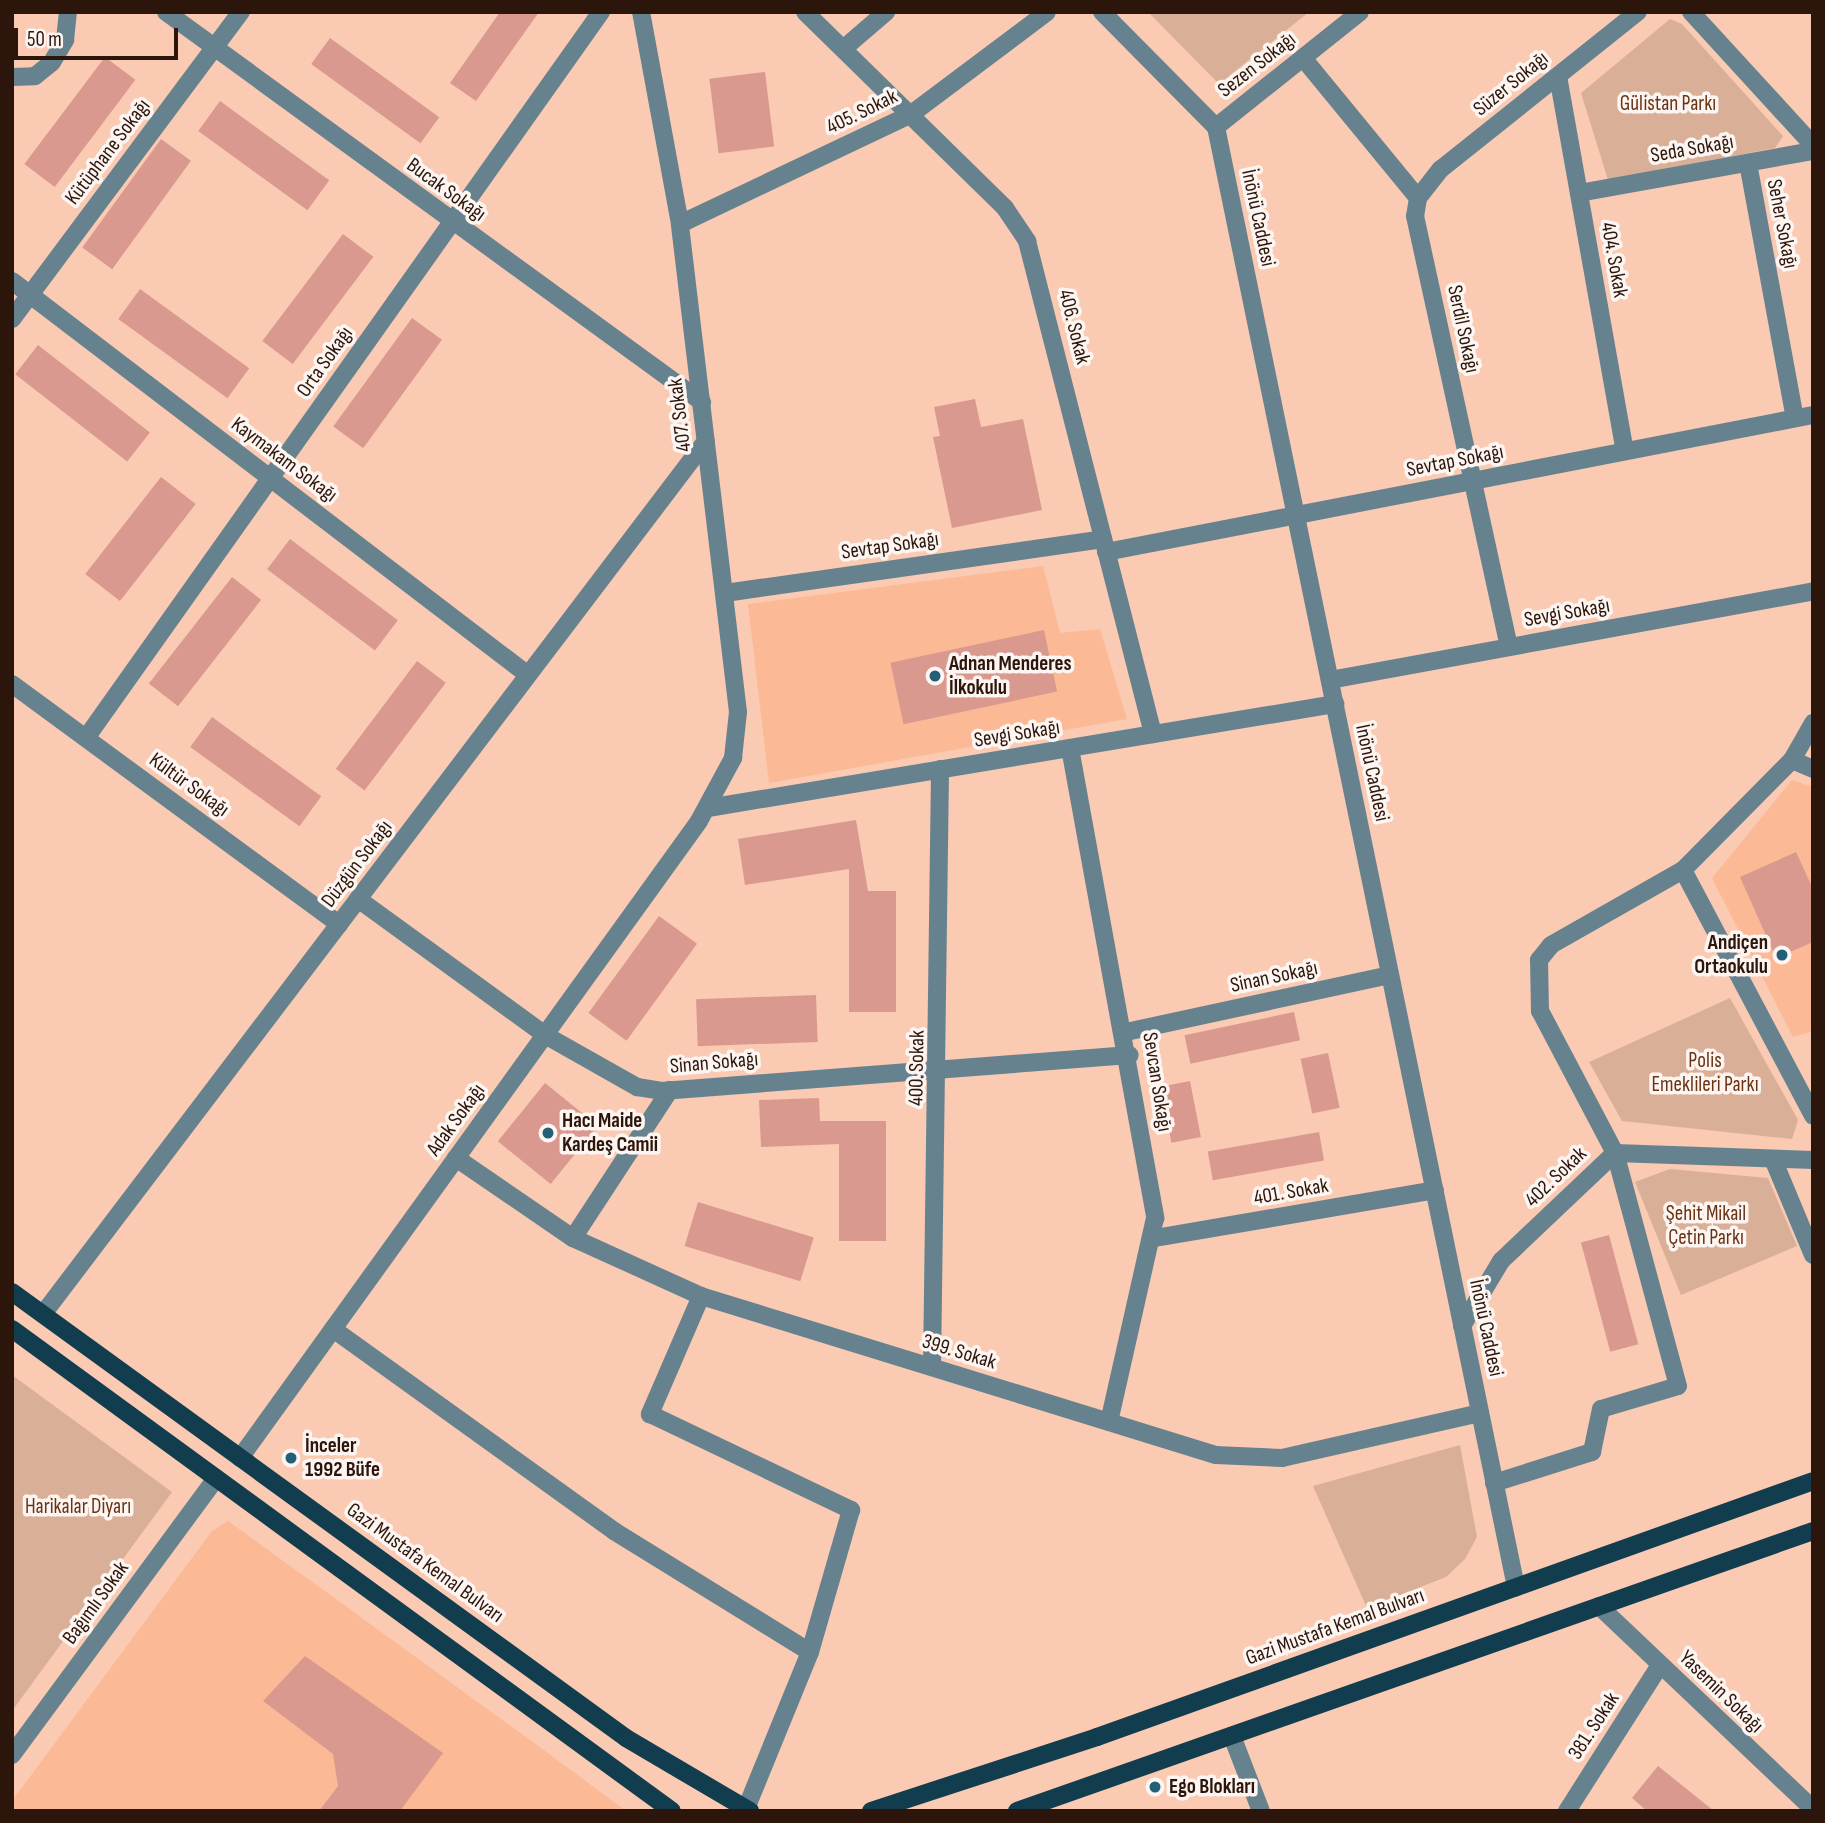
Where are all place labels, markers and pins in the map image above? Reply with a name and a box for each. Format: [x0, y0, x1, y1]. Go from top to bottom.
place label: Adnan Menderes İlkokulu [949, 651, 1072, 701]
marker: Adnan Menderes İlkokulu [927, 668, 943, 684]
place label: Andiçen Ortaokulu [1694, 930, 1768, 980]
marker: Andiçen Ortaokulu [1774, 947, 1790, 963]
place label: Hacı Maide Kardeş Camii [562, 1108, 658, 1158]
marker: Hacı Maide Kardeş Camii [540, 1125, 556, 1141]
place label: İnceler 1992 Büfe [305, 1433, 380, 1483]
marker: İnceler 1992 Büfe [283, 1450, 299, 1466]
place label: Ego Blokları [1169, 1774, 1255, 1800]
marker: Ego Blokları [1147, 1779, 1163, 1795]

